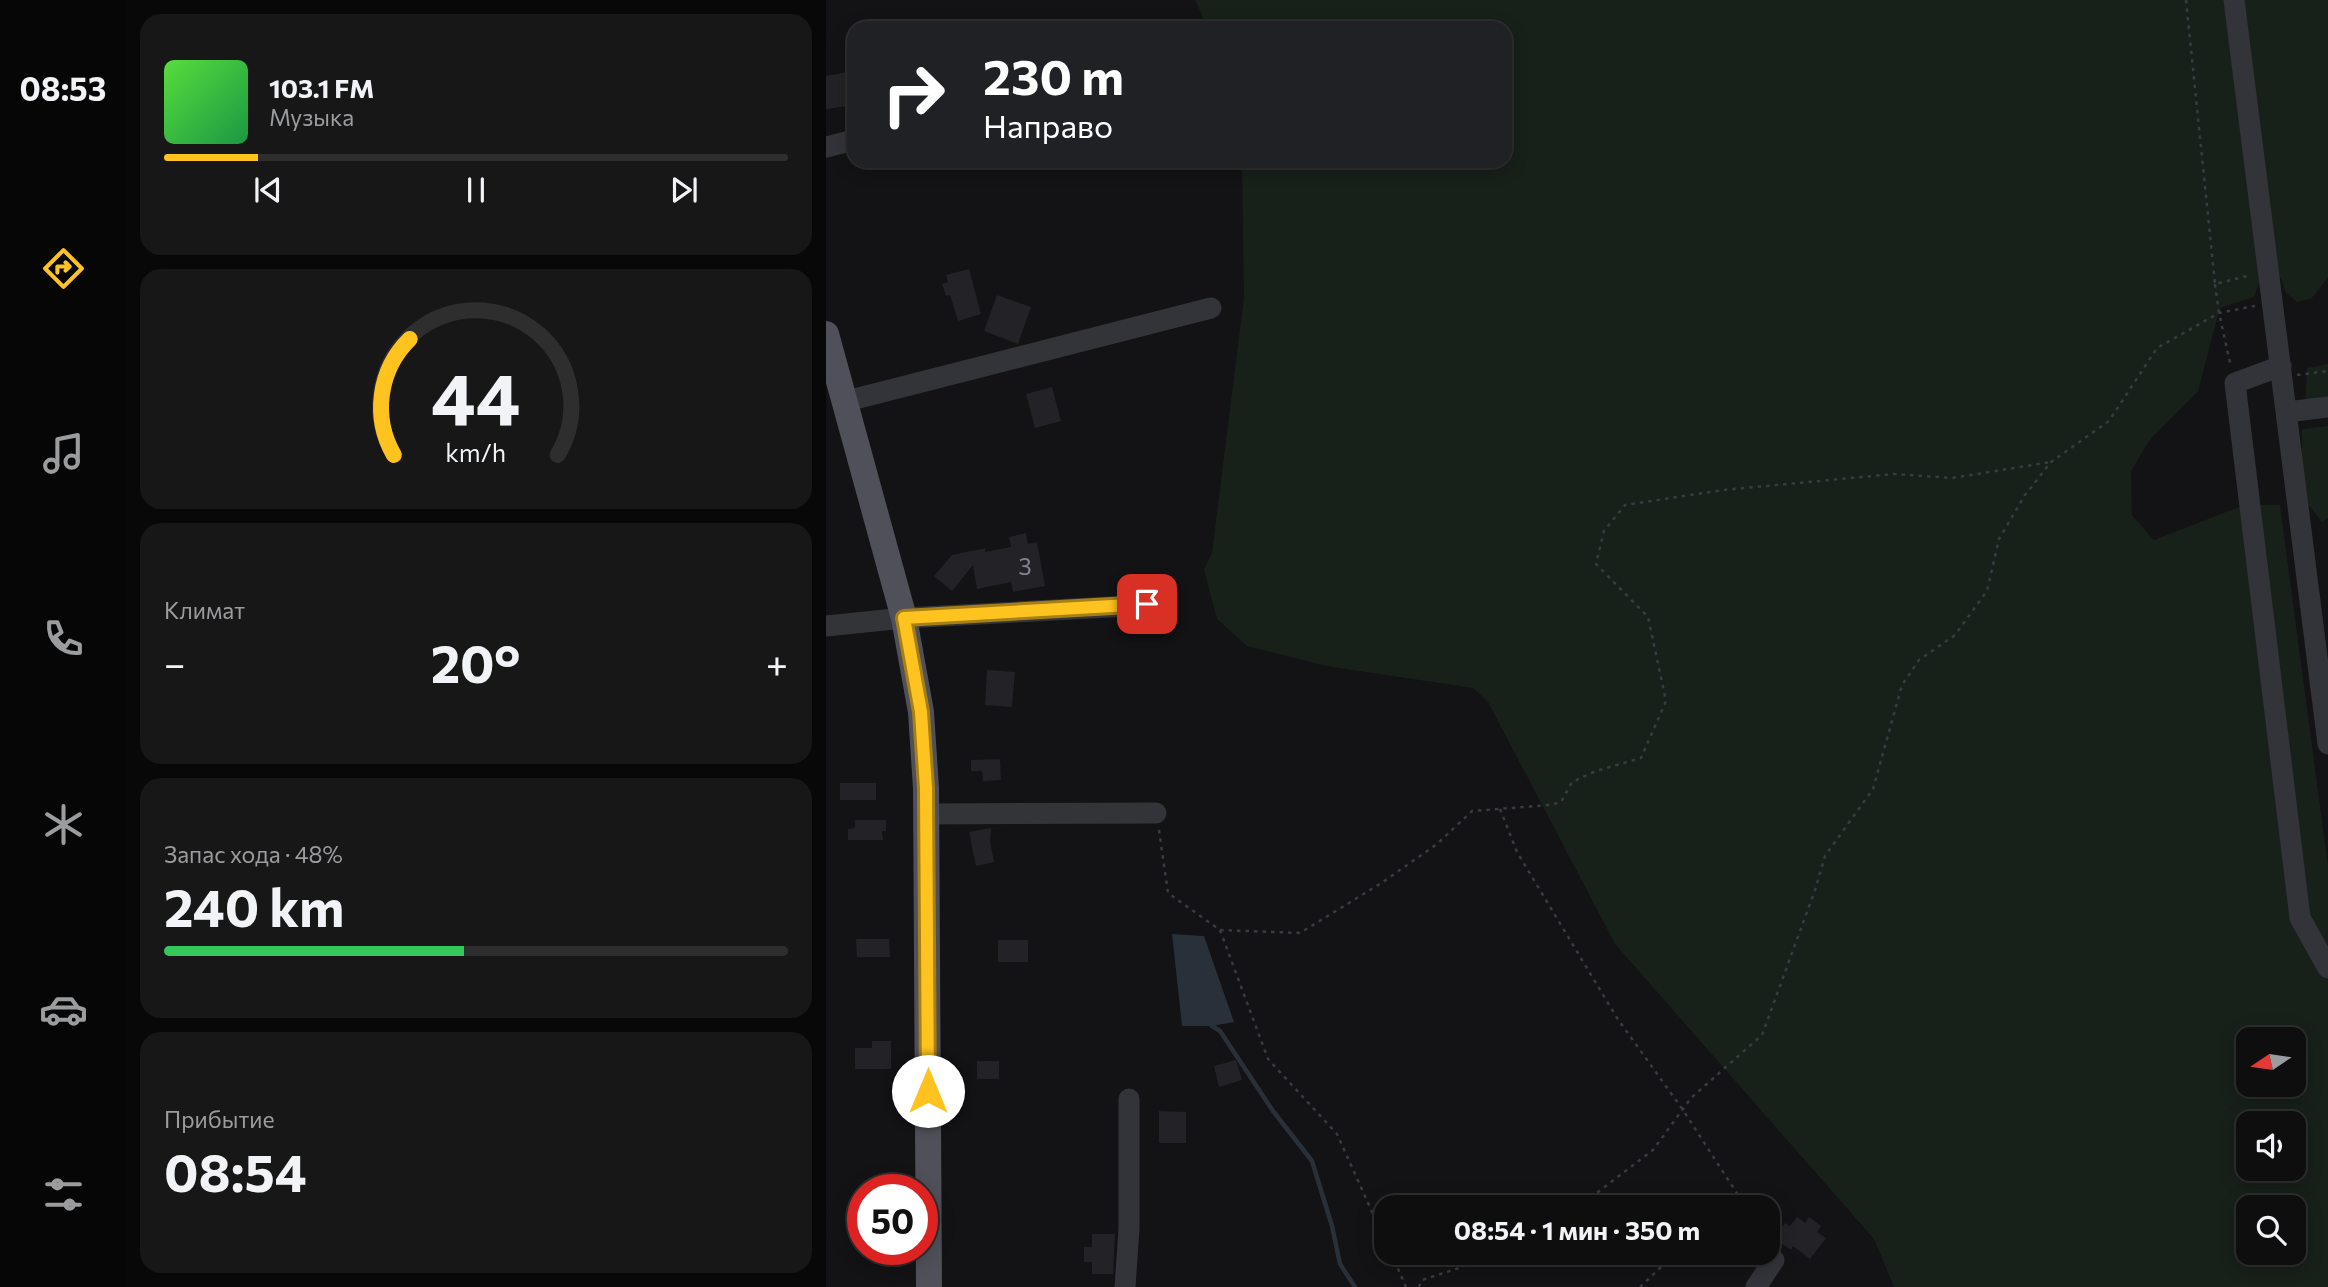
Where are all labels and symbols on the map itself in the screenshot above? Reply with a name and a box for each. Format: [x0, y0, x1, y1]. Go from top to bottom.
house number: 3 [1018, 552, 1032, 580]
pin [1117, 574, 1177, 634]
north arrow [2236, 1027, 2306, 1097]
position arrow [891, 1054, 965, 1128]
speed limit sign: 50 [847, 1174, 938, 1265]

